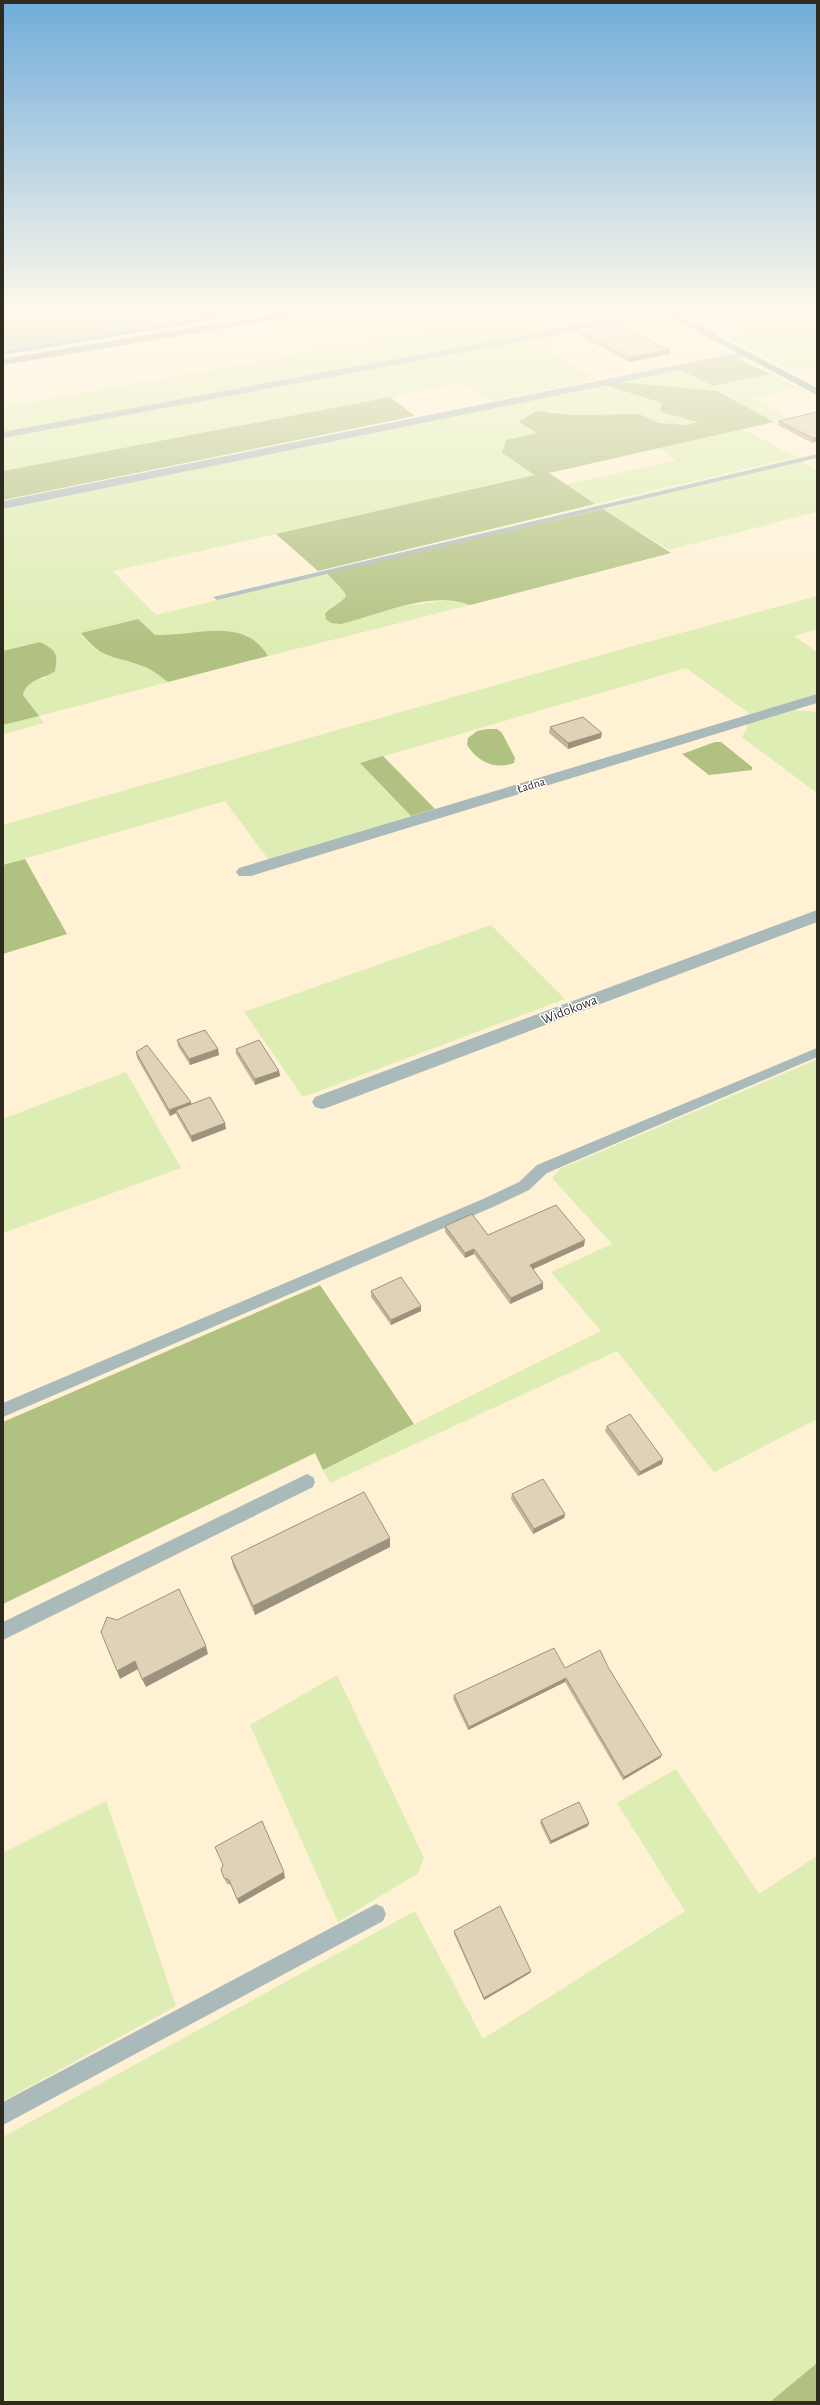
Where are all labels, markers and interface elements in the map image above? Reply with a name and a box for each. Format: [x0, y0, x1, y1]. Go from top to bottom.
street label: Ładna [516, 775, 547, 795]
street label: Widokowa [540, 993, 600, 1027]

